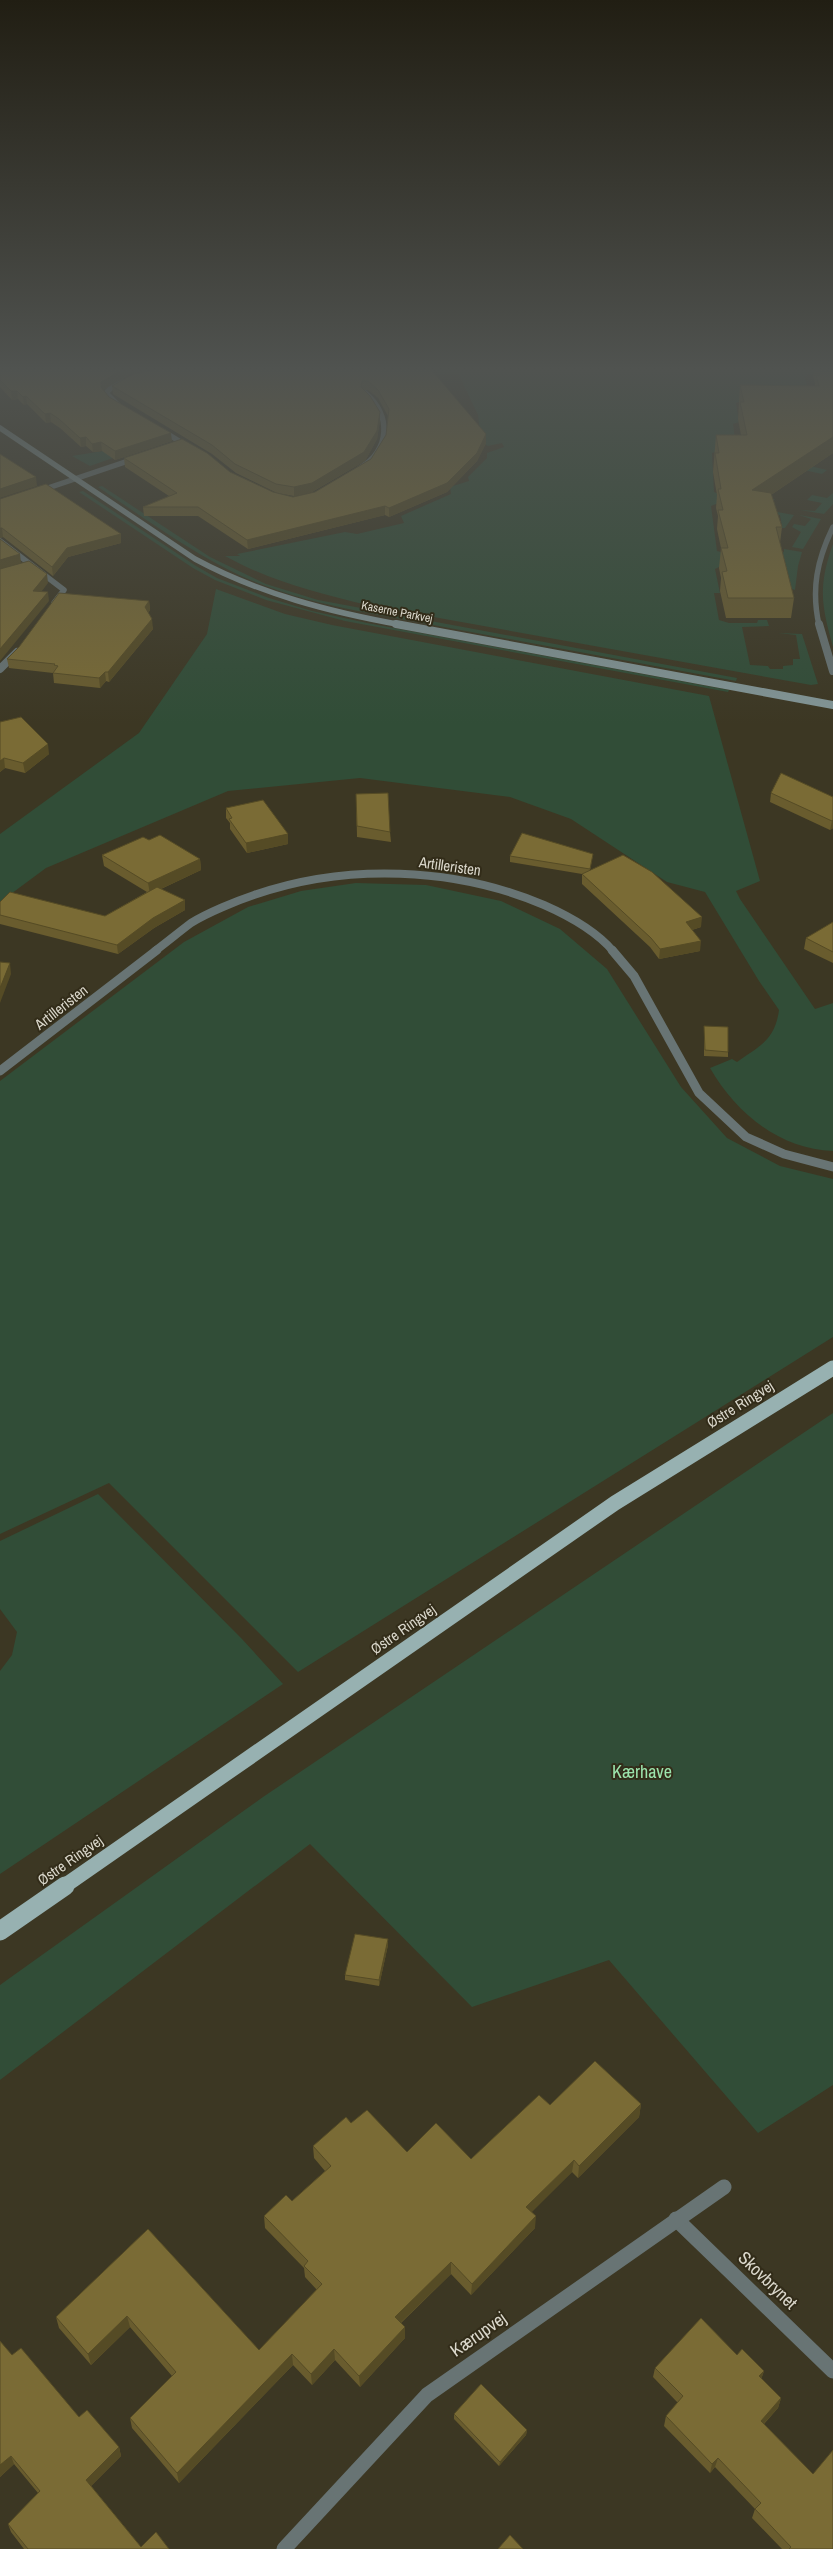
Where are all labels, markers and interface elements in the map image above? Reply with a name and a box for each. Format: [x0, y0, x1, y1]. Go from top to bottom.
street label: Kaserne Parkvej [360, 597, 434, 627]
street label: Artilleristen [417, 851, 482, 881]
street label: Artilleristen [29, 980, 92, 1035]
street label: Østre Ringvej [703, 1375, 777, 1433]
street label: Østre Ringvej [366, 1599, 440, 1659]
park label: Kærhave [612, 1759, 672, 1784]
street label: Østre Ringvej [33, 1830, 107, 1890]
street label: Skovbrynet [733, 2245, 803, 2315]
street label: Kærupvej [445, 2306, 511, 2362]

